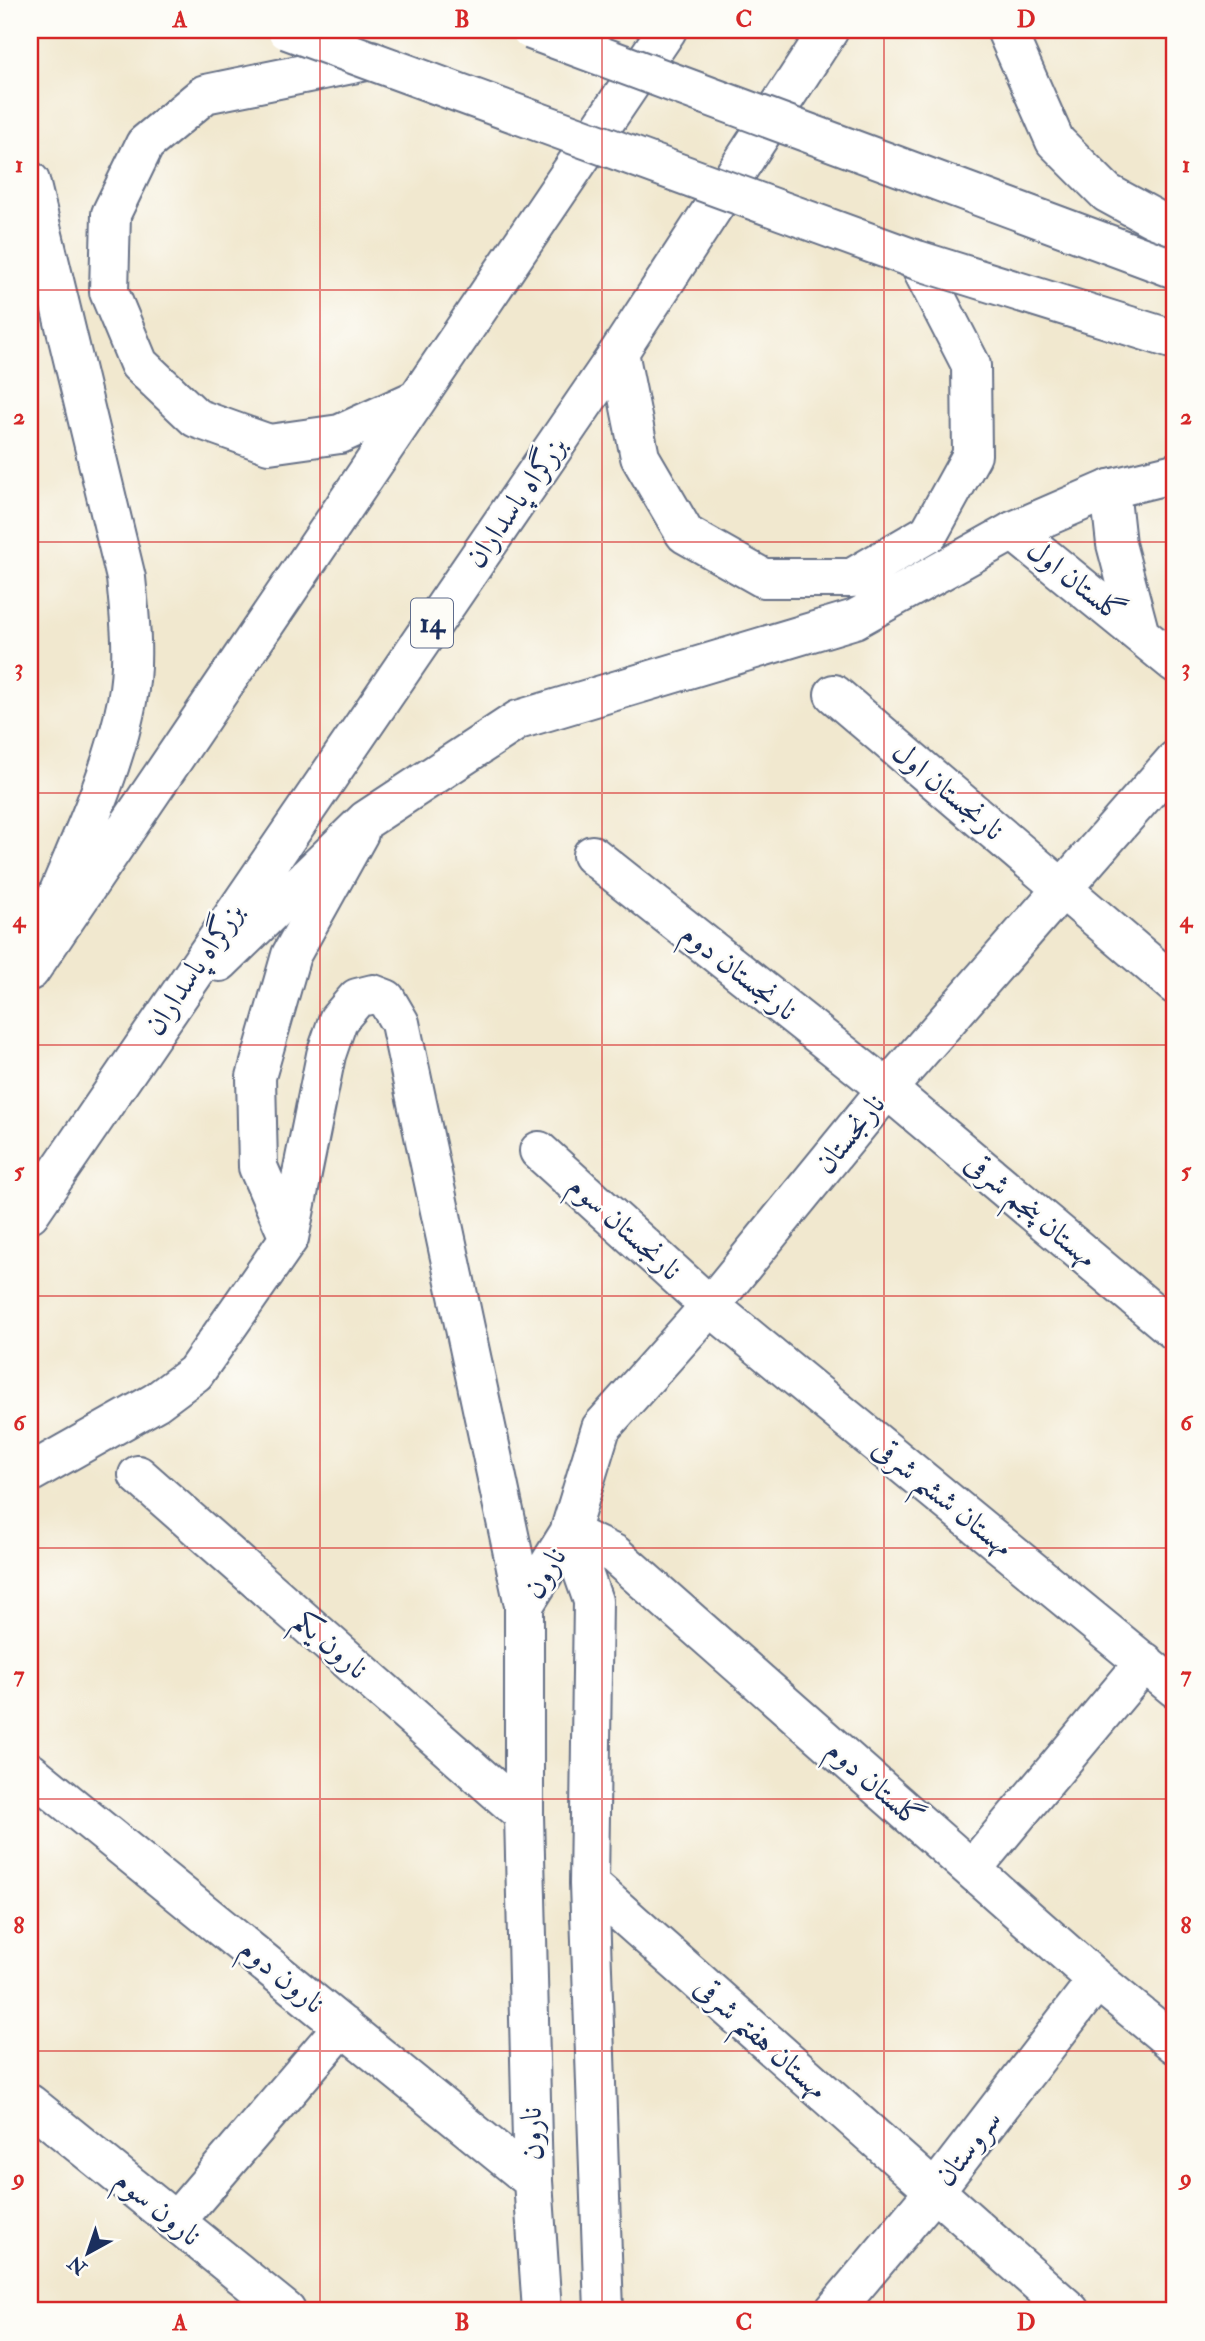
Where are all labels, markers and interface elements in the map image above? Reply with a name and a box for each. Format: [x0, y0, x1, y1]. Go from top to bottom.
text: A [172, 5, 188, 34]
text: B [454, 5, 470, 34]
text: C [736, 5, 752, 34]
text: D [1017, 5, 1035, 34]
text: 1 [15, 150, 23, 179]
text: 1 [1182, 150, 1190, 179]
text: 2 [13, 402, 25, 431]
text: 2 [1180, 402, 1192, 431]
street label: بزرگراه پاسداران [455, 428, 577, 576]
street label: گلستان اول [1019, 531, 1133, 631]
road number: 14 [411, 598, 453, 648]
text: 3 [15, 653, 23, 682]
text: 3 [1182, 653, 1190, 682]
street label: نارنجستان اول [884, 733, 1012, 849]
street label: بزرگراه پاسداران [134, 894, 254, 1044]
text: 4 [12, 905, 27, 934]
text: 4 [1179, 905, 1194, 934]
street label: نارنجستان دوم [669, 915, 805, 1034]
street label: نارنجستان [807, 1087, 893, 1181]
street label: مهستان پنجم شرقی [952, 1144, 1105, 1283]
text: 5 [14, 1156, 25, 1185]
text: 5 [1181, 1156, 1192, 1185]
street label: نارنجستان سوم [556, 1168, 689, 1294]
text: 6 [13, 1408, 27, 1437]
text: 6 [1180, 1408, 1194, 1437]
street label: مهستان ششم شرقی [859, 1429, 1021, 1573]
street label: نارون [515, 1540, 575, 1606]
street label: نارون یکم [280, 1603, 376, 1694]
text: 7 [14, 1660, 25, 1689]
text: 7 [1181, 1660, 1192, 1689]
street label: گلستان دوم [814, 1732, 931, 1842]
text: 8 [14, 1911, 25, 1940]
text: 8 [1181, 1911, 1192, 1940]
street label: نارون دوم [227, 1930, 332, 2027]
street label: مهستان هفتم شرقی [680, 1968, 835, 2115]
street label: سروستان [927, 2102, 1010, 2194]
street label: نارون [513, 2107, 551, 2161]
street label: نارون سوم [103, 2162, 209, 2260]
text: 9 [11, 2163, 25, 2192]
text: 9 [1178, 2163, 1192, 2192]
north arrow [52, 2218, 122, 2288]
text: N [63, 2250, 93, 2281]
text: A [172, 2308, 188, 2337]
text: B [454, 2308, 470, 2337]
text: C [736, 2308, 752, 2337]
text: D [1017, 2308, 1035, 2337]

